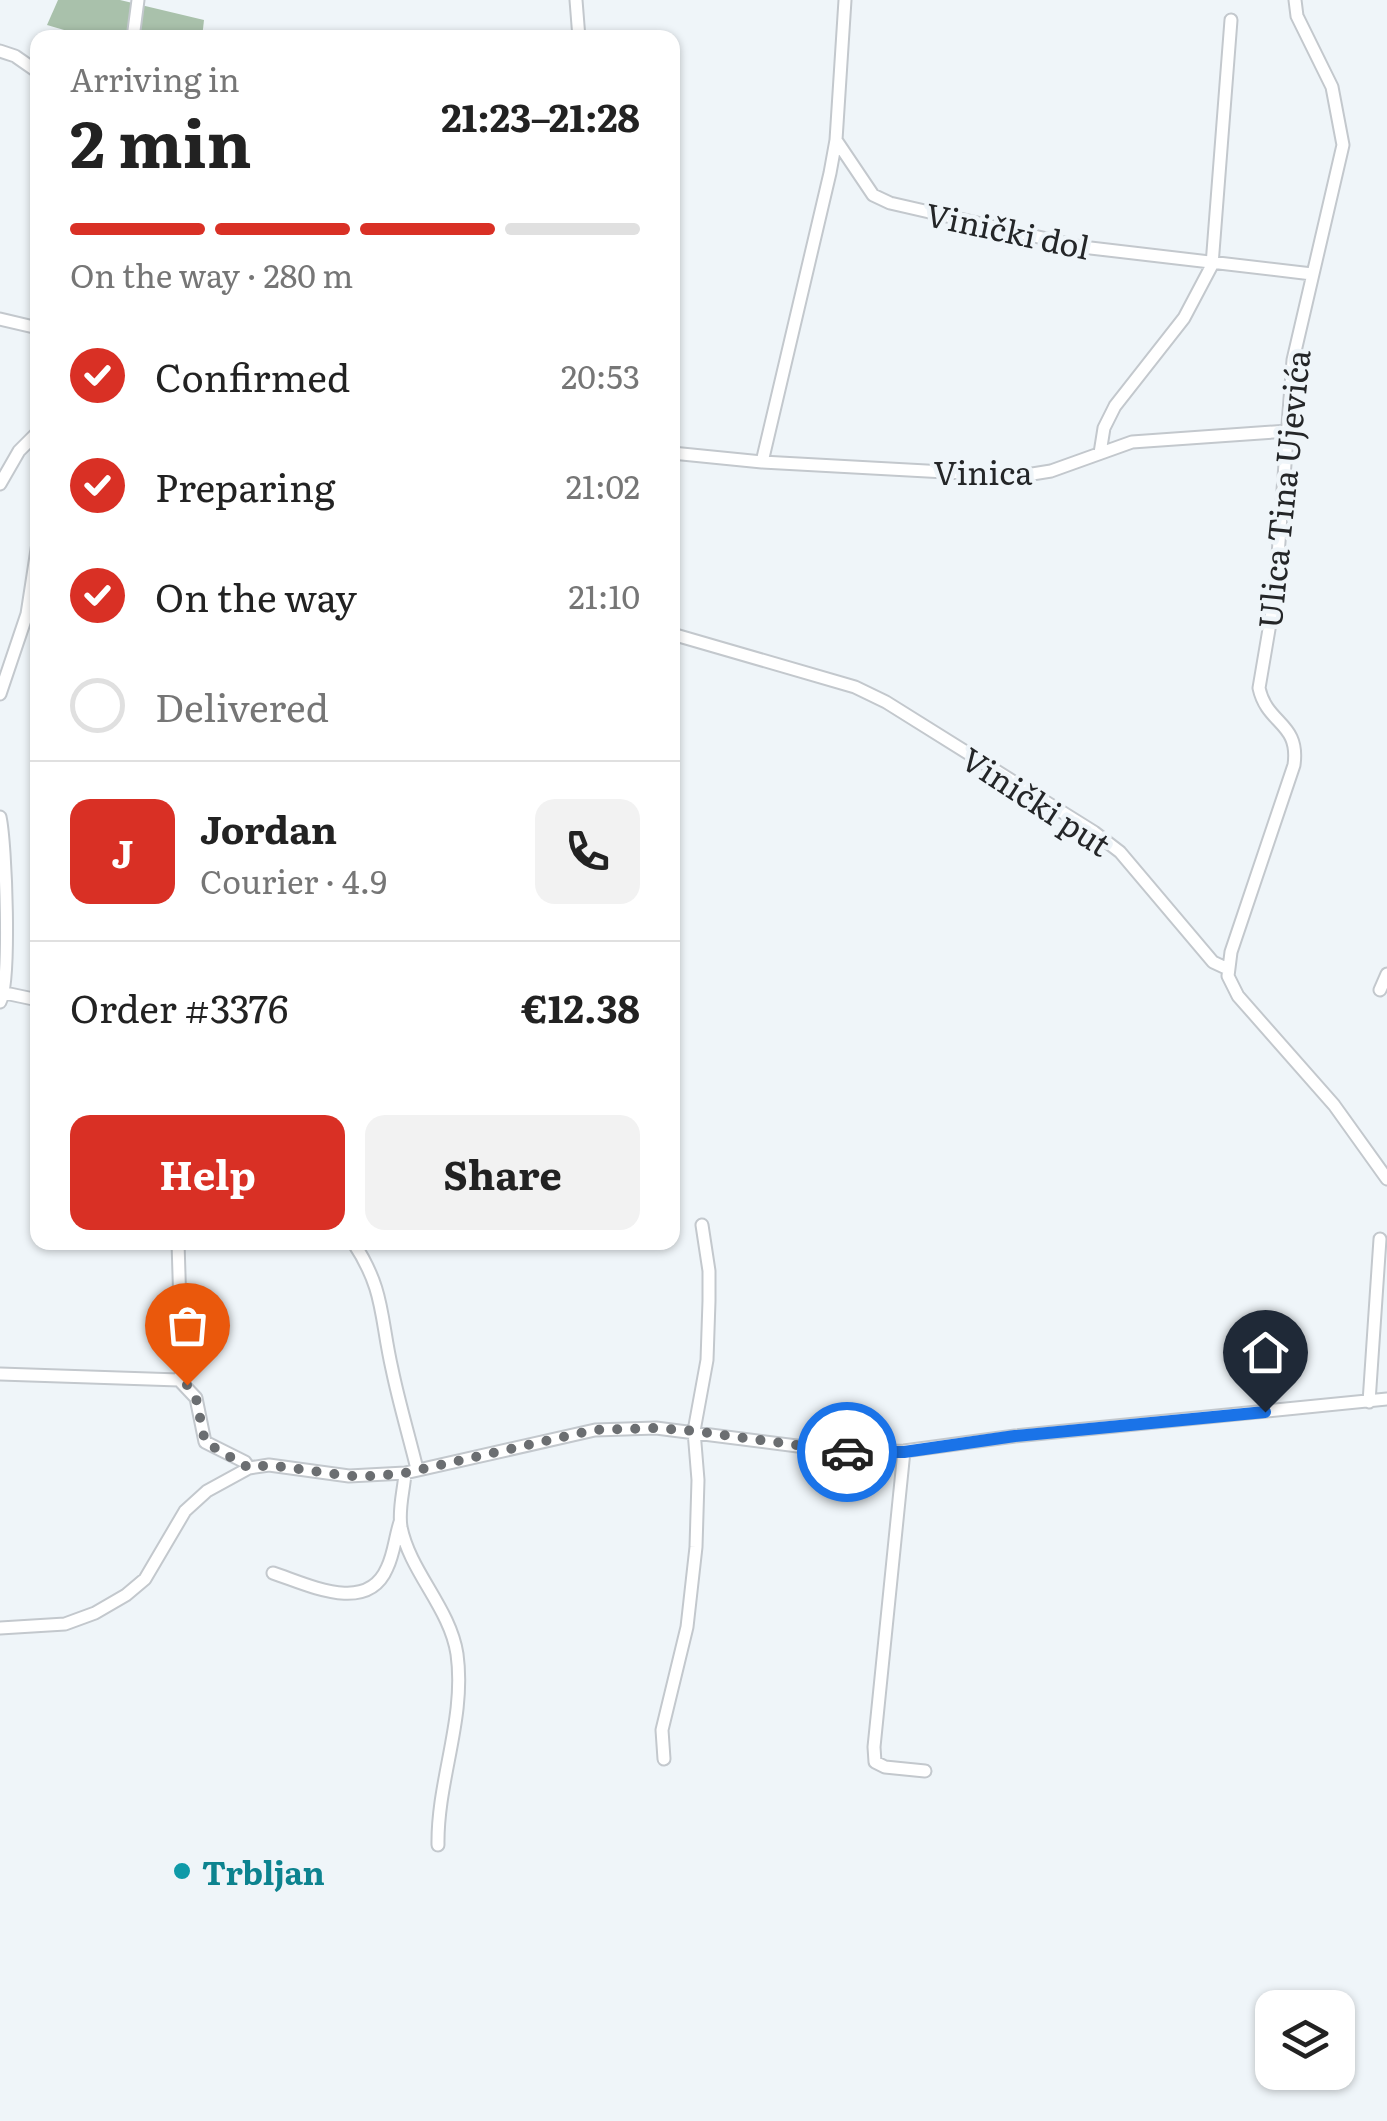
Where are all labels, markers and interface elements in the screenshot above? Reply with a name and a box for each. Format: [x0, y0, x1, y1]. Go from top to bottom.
text: Arriving in [70, 54, 240, 102]
text: 21:23–21:28 [441, 87, 640, 144]
text: 2 min [70, 91, 252, 188]
street label: Vinički dol [922, 188, 1094, 270]
text: On the way · 280 m [70, 250, 353, 298]
street label: Ulica Tina Ujevića [1243, 346, 1321, 631]
text: Confirmed [155, 347, 350, 404]
icon: check [70, 348, 125, 403]
text: 20:53 [561, 351, 640, 399]
street label: Vinica [934, 447, 1033, 495]
text: Preparing [155, 457, 335, 514]
icon: check [70, 458, 125, 513]
text: 21:02 [566, 461, 640, 509]
text: On the way [155, 567, 357, 624]
icon: check [70, 568, 125, 623]
text: 21:10 [569, 571, 640, 619]
text: Delivered [155, 677, 329, 734]
street label: Vinički put [953, 734, 1121, 866]
text: Jordan [200, 799, 337, 856]
button: phone [535, 799, 640, 904]
text: J [112, 823, 133, 880]
text: Courier · 4.9 [200, 856, 387, 904]
text: Order #3376 [70, 978, 288, 1035]
text: €12.38 [521, 978, 640, 1035]
button: Help [70, 1115, 345, 1230]
button: Share [365, 1115, 640, 1230]
pin [145, 1283, 230, 1386]
icon: bag [160, 1298, 215, 1353]
pin [1223, 1310, 1308, 1413]
icon: home [1238, 1325, 1293, 1380]
courier [797, 1402, 897, 1502]
icon: car [820, 1425, 875, 1480]
place label: Trbljan [202, 1847, 325, 1895]
marker: Trbljan [171, 1860, 193, 1882]
map controls [1255, 1990, 1355, 2090]
button: layers [1255, 1990, 1355, 2090]

